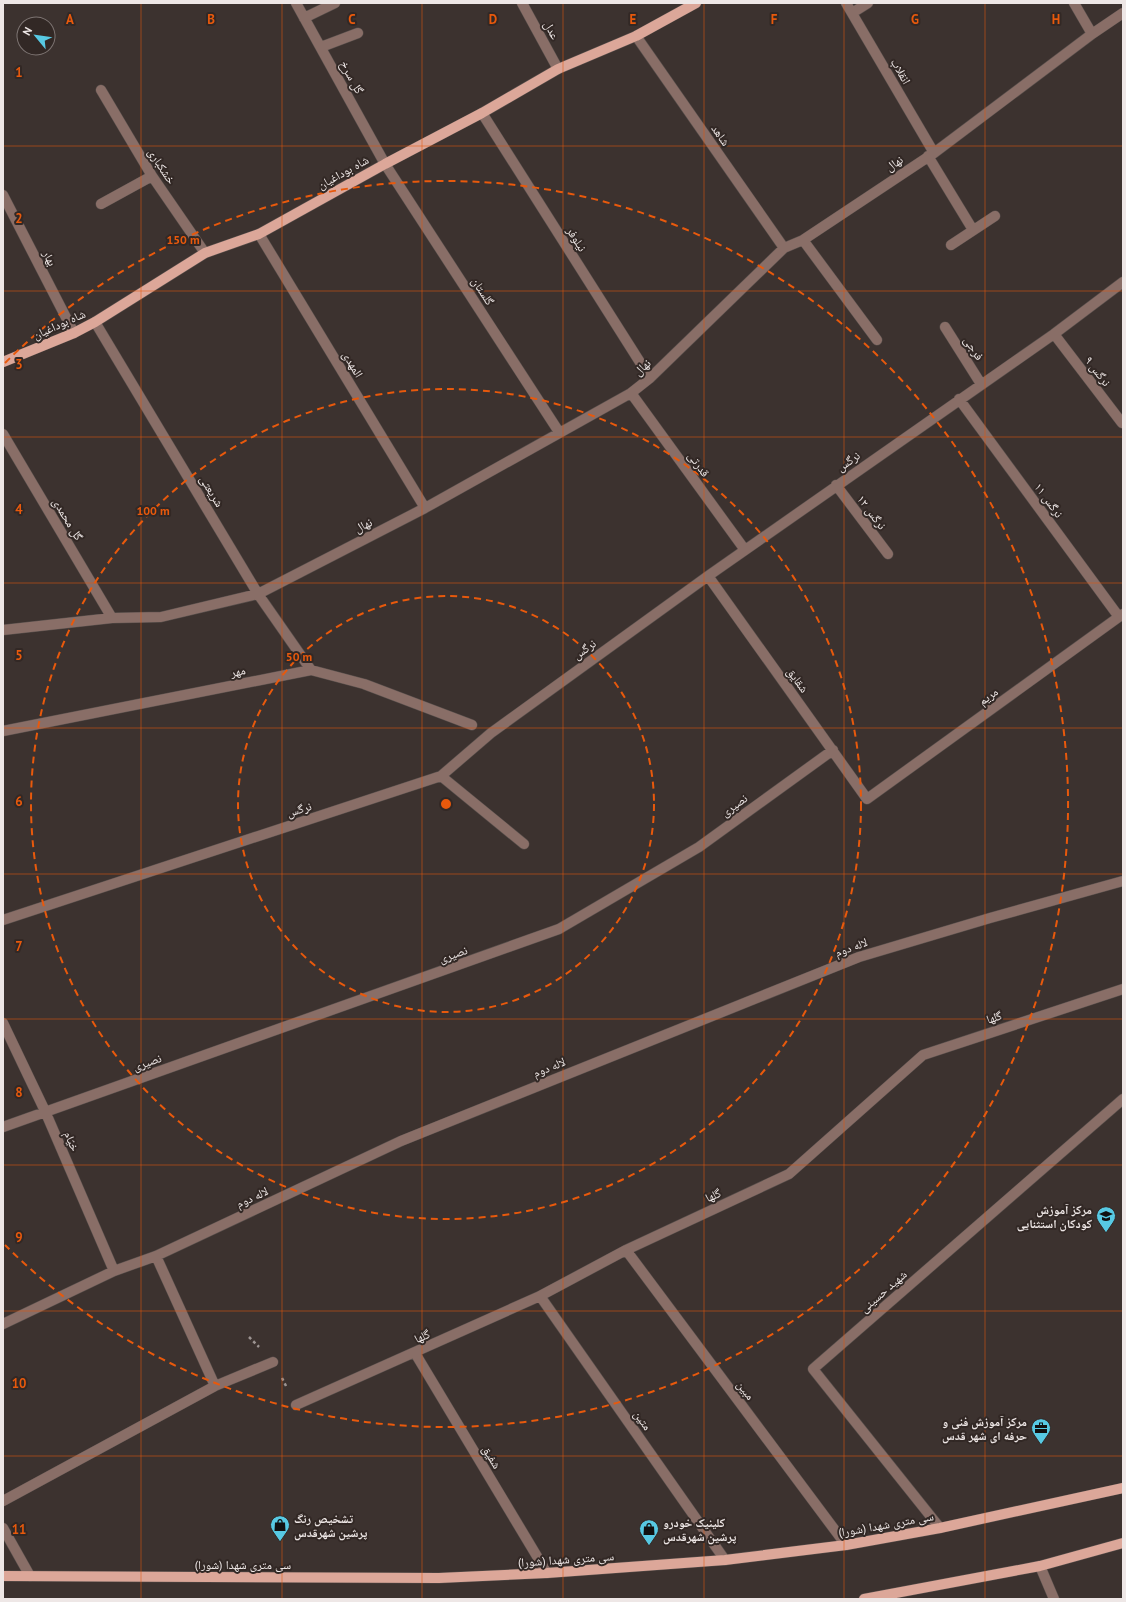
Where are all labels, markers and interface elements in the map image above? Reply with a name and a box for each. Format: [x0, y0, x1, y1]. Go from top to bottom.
text: A [66, 11, 74, 28]
text: B [207, 11, 215, 28]
text: C [348, 11, 356, 28]
text: D [489, 11, 497, 28]
text: E [630, 11, 637, 28]
text: F [771, 11, 778, 28]
text: G [911, 11, 919, 28]
text: H [1052, 11, 1060, 28]
north arrow [16, 16, 56, 56]
street label: عدل [541, 18, 563, 42]
text: N [19, 25, 35, 38]
street label: انقلاب [887, 55, 914, 87]
street label: گل سرخ [337, 58, 367, 96]
text: 1 [15, 64, 23, 81]
street label: شاهد [708, 121, 734, 149]
street label: خشکباری [145, 145, 179, 187]
street label: شاه بوداغیان [315, 152, 371, 193]
street label: نهال [882, 152, 906, 174]
text: 2 [15, 210, 23, 227]
street label: نیلوفر [563, 223, 590, 254]
text: 150 m [166, 232, 200, 247]
street label: بهار [39, 247, 60, 268]
street label: گلستان [468, 274, 498, 308]
street label: شاه بوداغیان [30, 306, 88, 343]
street label: فرجی [961, 333, 987, 363]
street label: المهدی [339, 348, 367, 380]
street label: نرگس ۹ [1082, 353, 1114, 389]
street label: نهال [630, 355, 654, 379]
text: 3 [15, 356, 23, 373]
street label: قدرتی [685, 448, 713, 480]
street label: نرگس [833, 448, 863, 474]
street label: شریعتی [197, 472, 227, 510]
street label: نرگس ۱۱ [1031, 480, 1067, 520]
street label: نرگس ۱۲ [854, 492, 890, 532]
street label: گل محمدی [50, 495, 86, 543]
text: 4 [15, 501, 23, 518]
text: 100 m [136, 503, 170, 518]
street label: نهال [352, 514, 374, 536]
street label: نرگس [569, 635, 599, 663]
text: 5 [15, 647, 23, 664]
text: 50 m [286, 649, 312, 664]
street label: مهر [228, 662, 247, 680]
street label: شقایق [784, 665, 812, 696]
street label: مریم [975, 684, 1001, 709]
street label: نصیری [718, 790, 750, 820]
text: 6 [15, 793, 23, 810]
centre of rings [439, 797, 453, 811]
street label: نرگس [285, 798, 313, 820]
street label: لاله دوم [833, 934, 870, 961]
text: 7 [15, 938, 23, 955]
street label: نصیری [437, 942, 469, 966]
street label: گلها [984, 1007, 1004, 1027]
street label: نصیری [131, 1050, 163, 1074]
street label: لاله دوم [531, 1054, 568, 1081]
text: 8 [15, 1084, 23, 1101]
street label: خیّام [60, 1128, 83, 1154]
street label: لاله دوم [233, 1183, 271, 1212]
street label: گلها [703, 1185, 723, 1205]
place label: مرکز آموزش کودکان استثنایی [1017, 1202, 1093, 1232]
school or university icon: مرکز آموزش کودکان استثنایی [1095, 1205, 1117, 1233]
text: 9 [15, 1229, 23, 1246]
street label: شهید حسینی [856, 1266, 910, 1316]
street label: گلها [412, 1326, 432, 1346]
text: 10 [12, 1375, 26, 1392]
street label: مبین [734, 1377, 758, 1403]
street label: متین [631, 1407, 655, 1433]
place label: مرکز آموزش فنی و حرفه ای شهر قدس [942, 1414, 1027, 1444]
office icon: مرکز آموزش فنی و حرفه ای شهر قدس [1030, 1417, 1052, 1445]
street label: شفیق [479, 1443, 505, 1472]
street label: سی متری شهدا (شورا) [837, 1508, 935, 1540]
place label: تشخیص رنگ پرشین شهرقدس [294, 1511, 368, 1541]
shop icon: تشخیص رنگ پرشین شهرقدس [269, 1514, 291, 1542]
place label: کلینیک خودرو پرشین شهرقدس [663, 1515, 737, 1545]
shop icon: کلینیک خودرو پرشین شهرقدس [638, 1518, 660, 1546]
text: 11 [12, 1521, 26, 1538]
street label: سی متری شهدا (شورا) [517, 1548, 615, 1570]
street label: سی متری شهدا (شورا) [195, 1557, 291, 1572]

